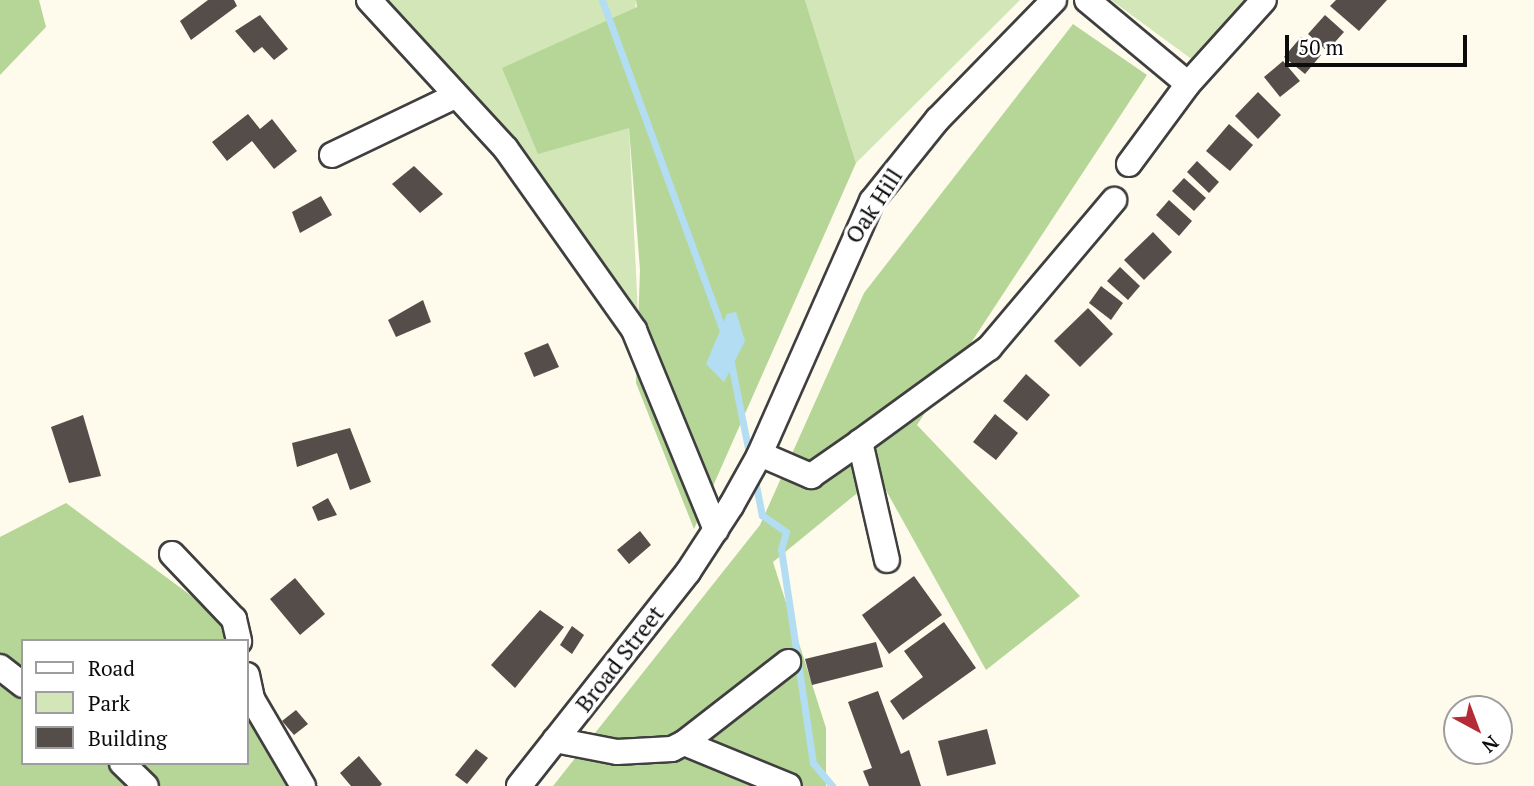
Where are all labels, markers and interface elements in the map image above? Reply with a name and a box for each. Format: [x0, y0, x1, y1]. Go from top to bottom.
scale bar [1289, 21, 1471, 65]
text: 50 m [1298, 33, 1344, 61]
street label: Oak Hill [840, 163, 908, 249]
street label: Broad Street [570, 600, 670, 718]
legend [21, 639, 248, 765]
text: Road [88, 654, 135, 682]
text: Park [88, 689, 130, 717]
north arrow [1443, 695, 1513, 765]
text: Building [88, 724, 167, 752]
text: N [1477, 731, 1504, 759]

